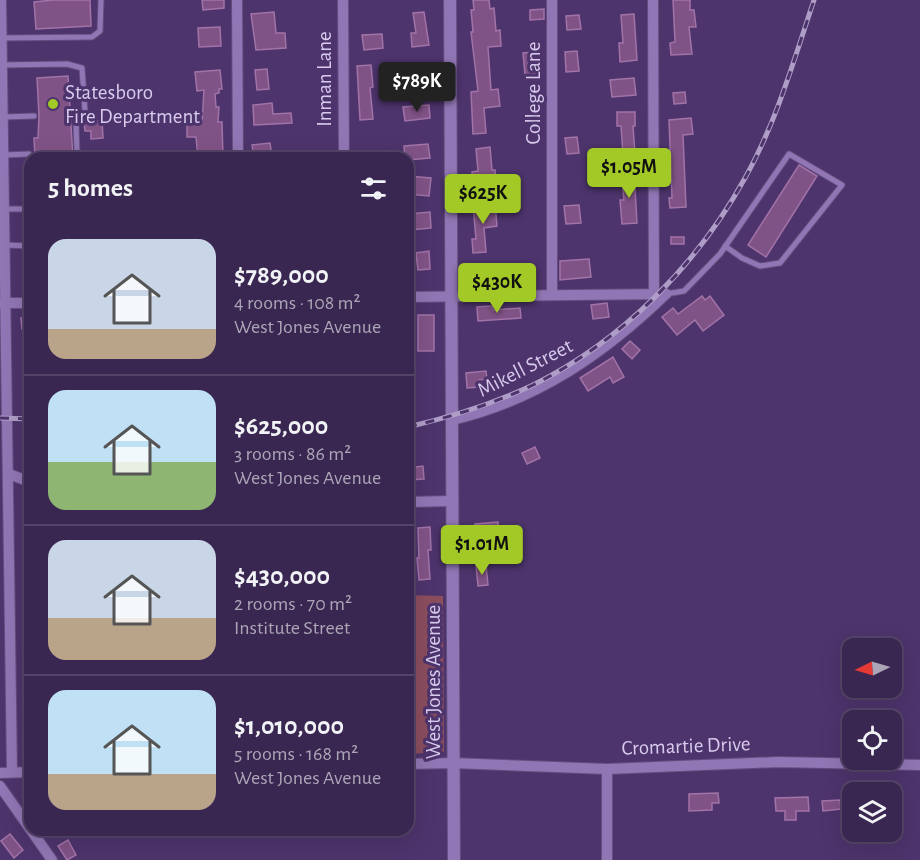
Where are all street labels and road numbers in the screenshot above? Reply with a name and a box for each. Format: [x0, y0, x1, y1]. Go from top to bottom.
street label: Inman Lane [314, 31, 335, 127]
street label: College Lane [523, 42, 544, 144]
street label: Mikell Street [474, 335, 576, 401]
street label: West Jones Avenue [423, 605, 444, 759]
street label: Cromartie Drive [621, 733, 751, 759]

